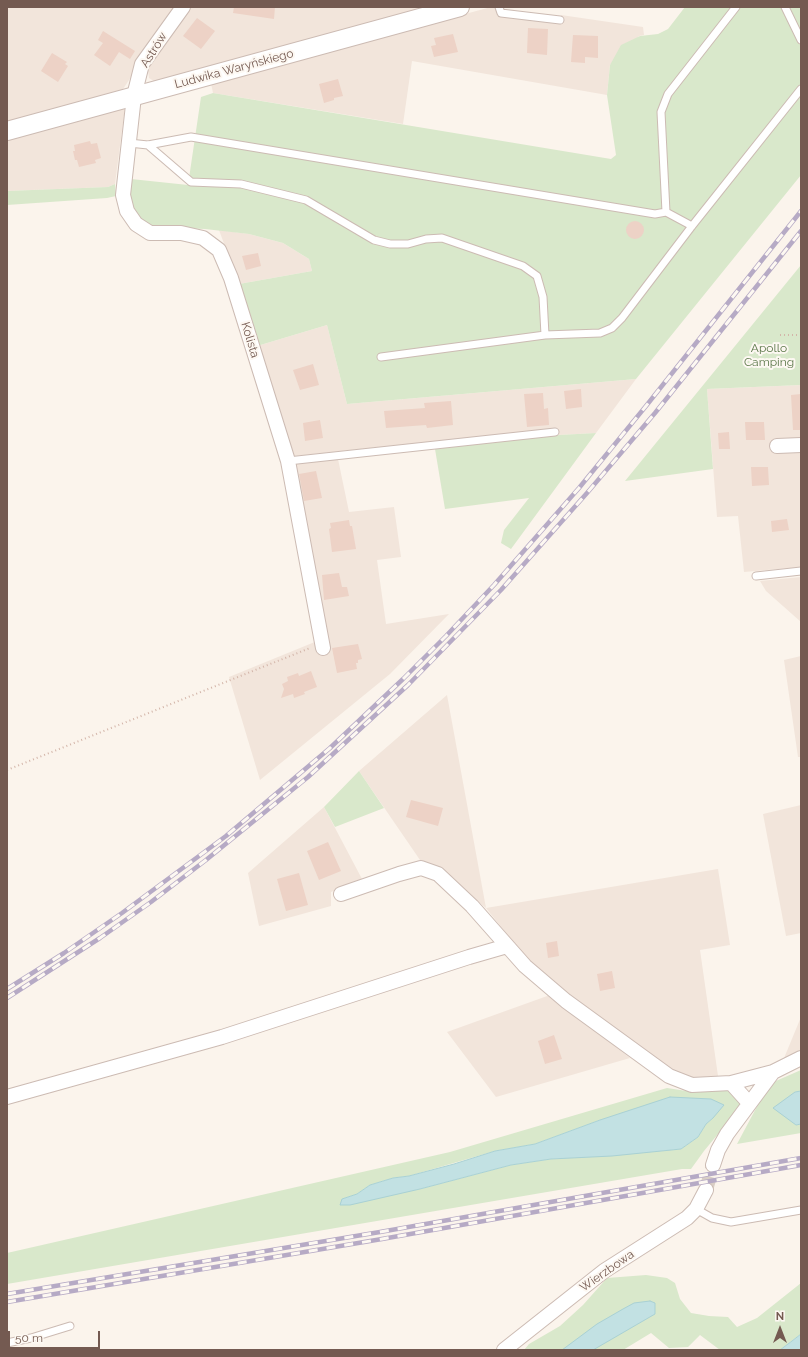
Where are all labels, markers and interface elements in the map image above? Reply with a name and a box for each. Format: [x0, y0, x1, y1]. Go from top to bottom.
street label: Astrów [138, 30, 170, 70]
street label: Ludwika Waryńskiego [173, 46, 295, 92]
street label: Kolista [238, 320, 262, 360]
park label: Apollo Camping [744, 341, 794, 369]
street label: Wierzbowa [577, 1247, 637, 1295]
north arrow [760, 1309, 800, 1349]
text: N [776, 1310, 784, 1323]
scale bar [10, 1323, 102, 1349]
text: 50 m [15, 1331, 43, 1345]

